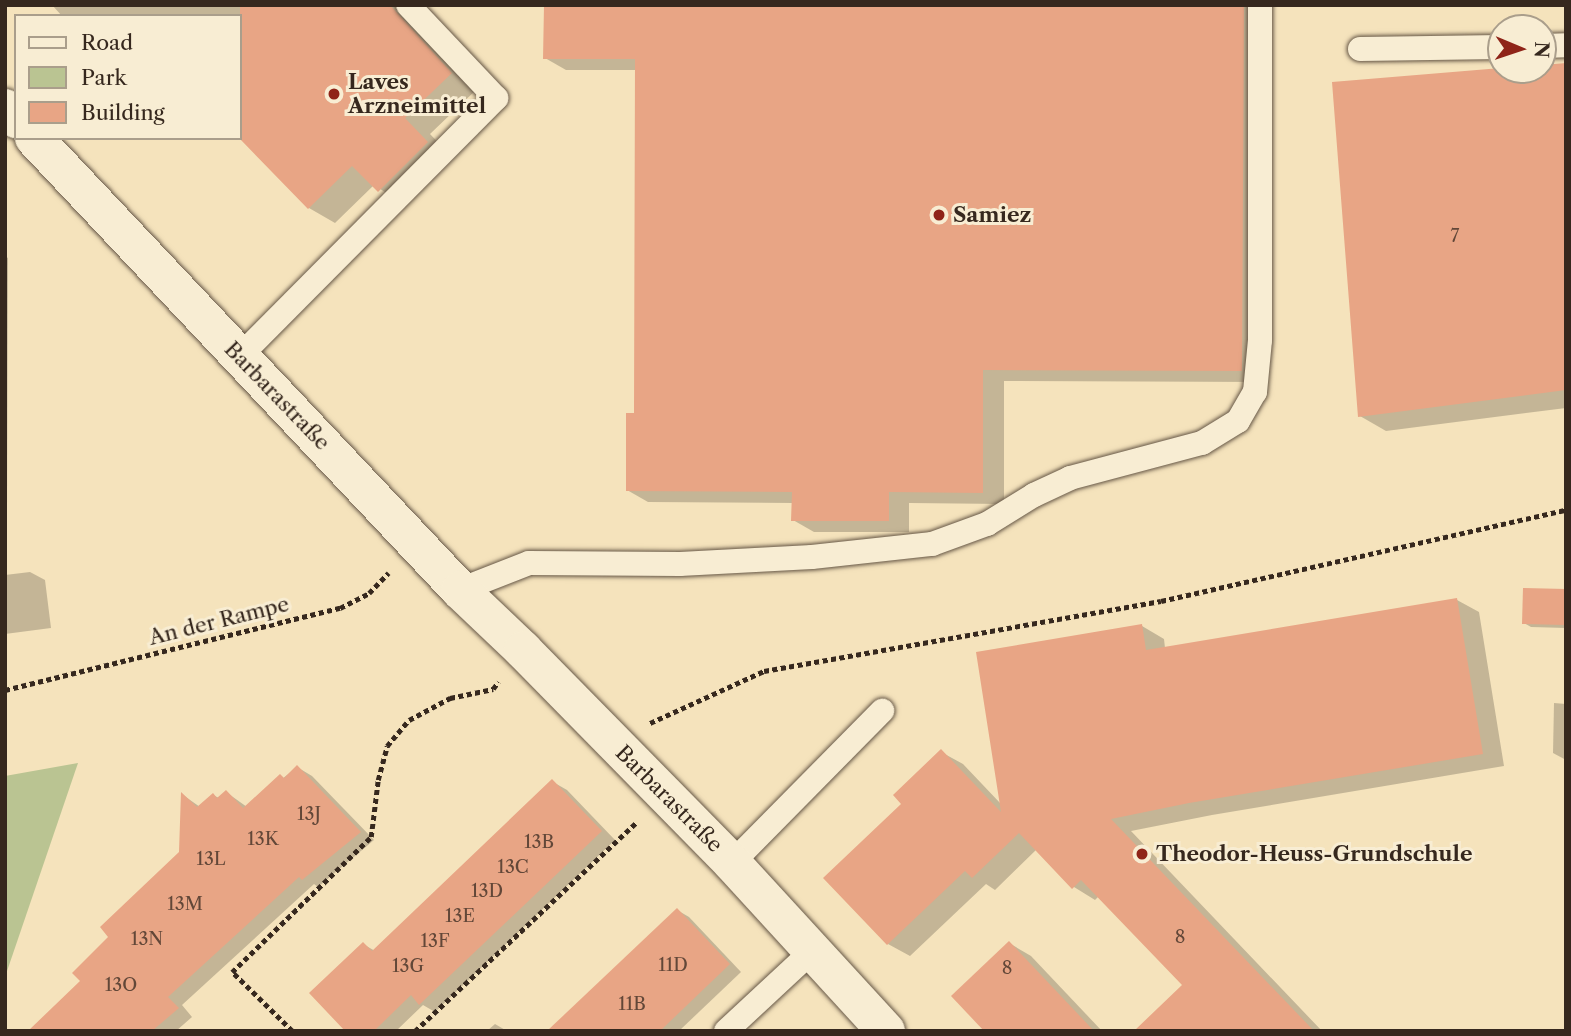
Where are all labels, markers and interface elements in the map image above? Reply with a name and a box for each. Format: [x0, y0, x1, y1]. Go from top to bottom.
legend [14, 14, 242, 140]
north arrow [1487, 14, 1557, 84]
text: Road [81, 30, 133, 55]
text: N [1530, 41, 1553, 58]
text: Park [81, 65, 127, 90]
place label: Laves Arzneimittel [348, 69, 486, 119]
marker: Laves Arzneimittel [326, 86, 342, 102]
text: Building [81, 100, 165, 125]
place label: Samiez [953, 202, 1031, 228]
marker: Samiez [931, 207, 947, 223]
house number: 7 [1451, 225, 1459, 247]
street label: Barbarastraße [219, 337, 335, 455]
street label: An der Rampe [146, 591, 292, 651]
street label: Barbarastraße [610, 740, 728, 858]
house number: 13J [297, 803, 321, 825]
house number: 13K [247, 828, 279, 850]
house number: 13B [524, 831, 554, 853]
place label: Theodor-Heuss-Grundschule [1156, 841, 1472, 867]
marker: Theodor-Heuss-Grundschule [1134, 846, 1150, 862]
house number: 13L [196, 848, 226, 870]
house number: 13C [497, 856, 529, 878]
house number: 13D [471, 880, 503, 902]
house number: 13M [167, 893, 203, 915]
house number: 13E [445, 905, 475, 927]
house number: 8 [1175, 926, 1185, 948]
house number: 13N [131, 928, 163, 950]
house number: 13F [420, 930, 450, 952]
house number: 11D [658, 954, 688, 976]
house number: 13G [392, 955, 424, 977]
house number: 8 [1002, 957, 1012, 979]
house number: 13O [105, 974, 137, 996]
house number: 11B [618, 993, 646, 1015]

